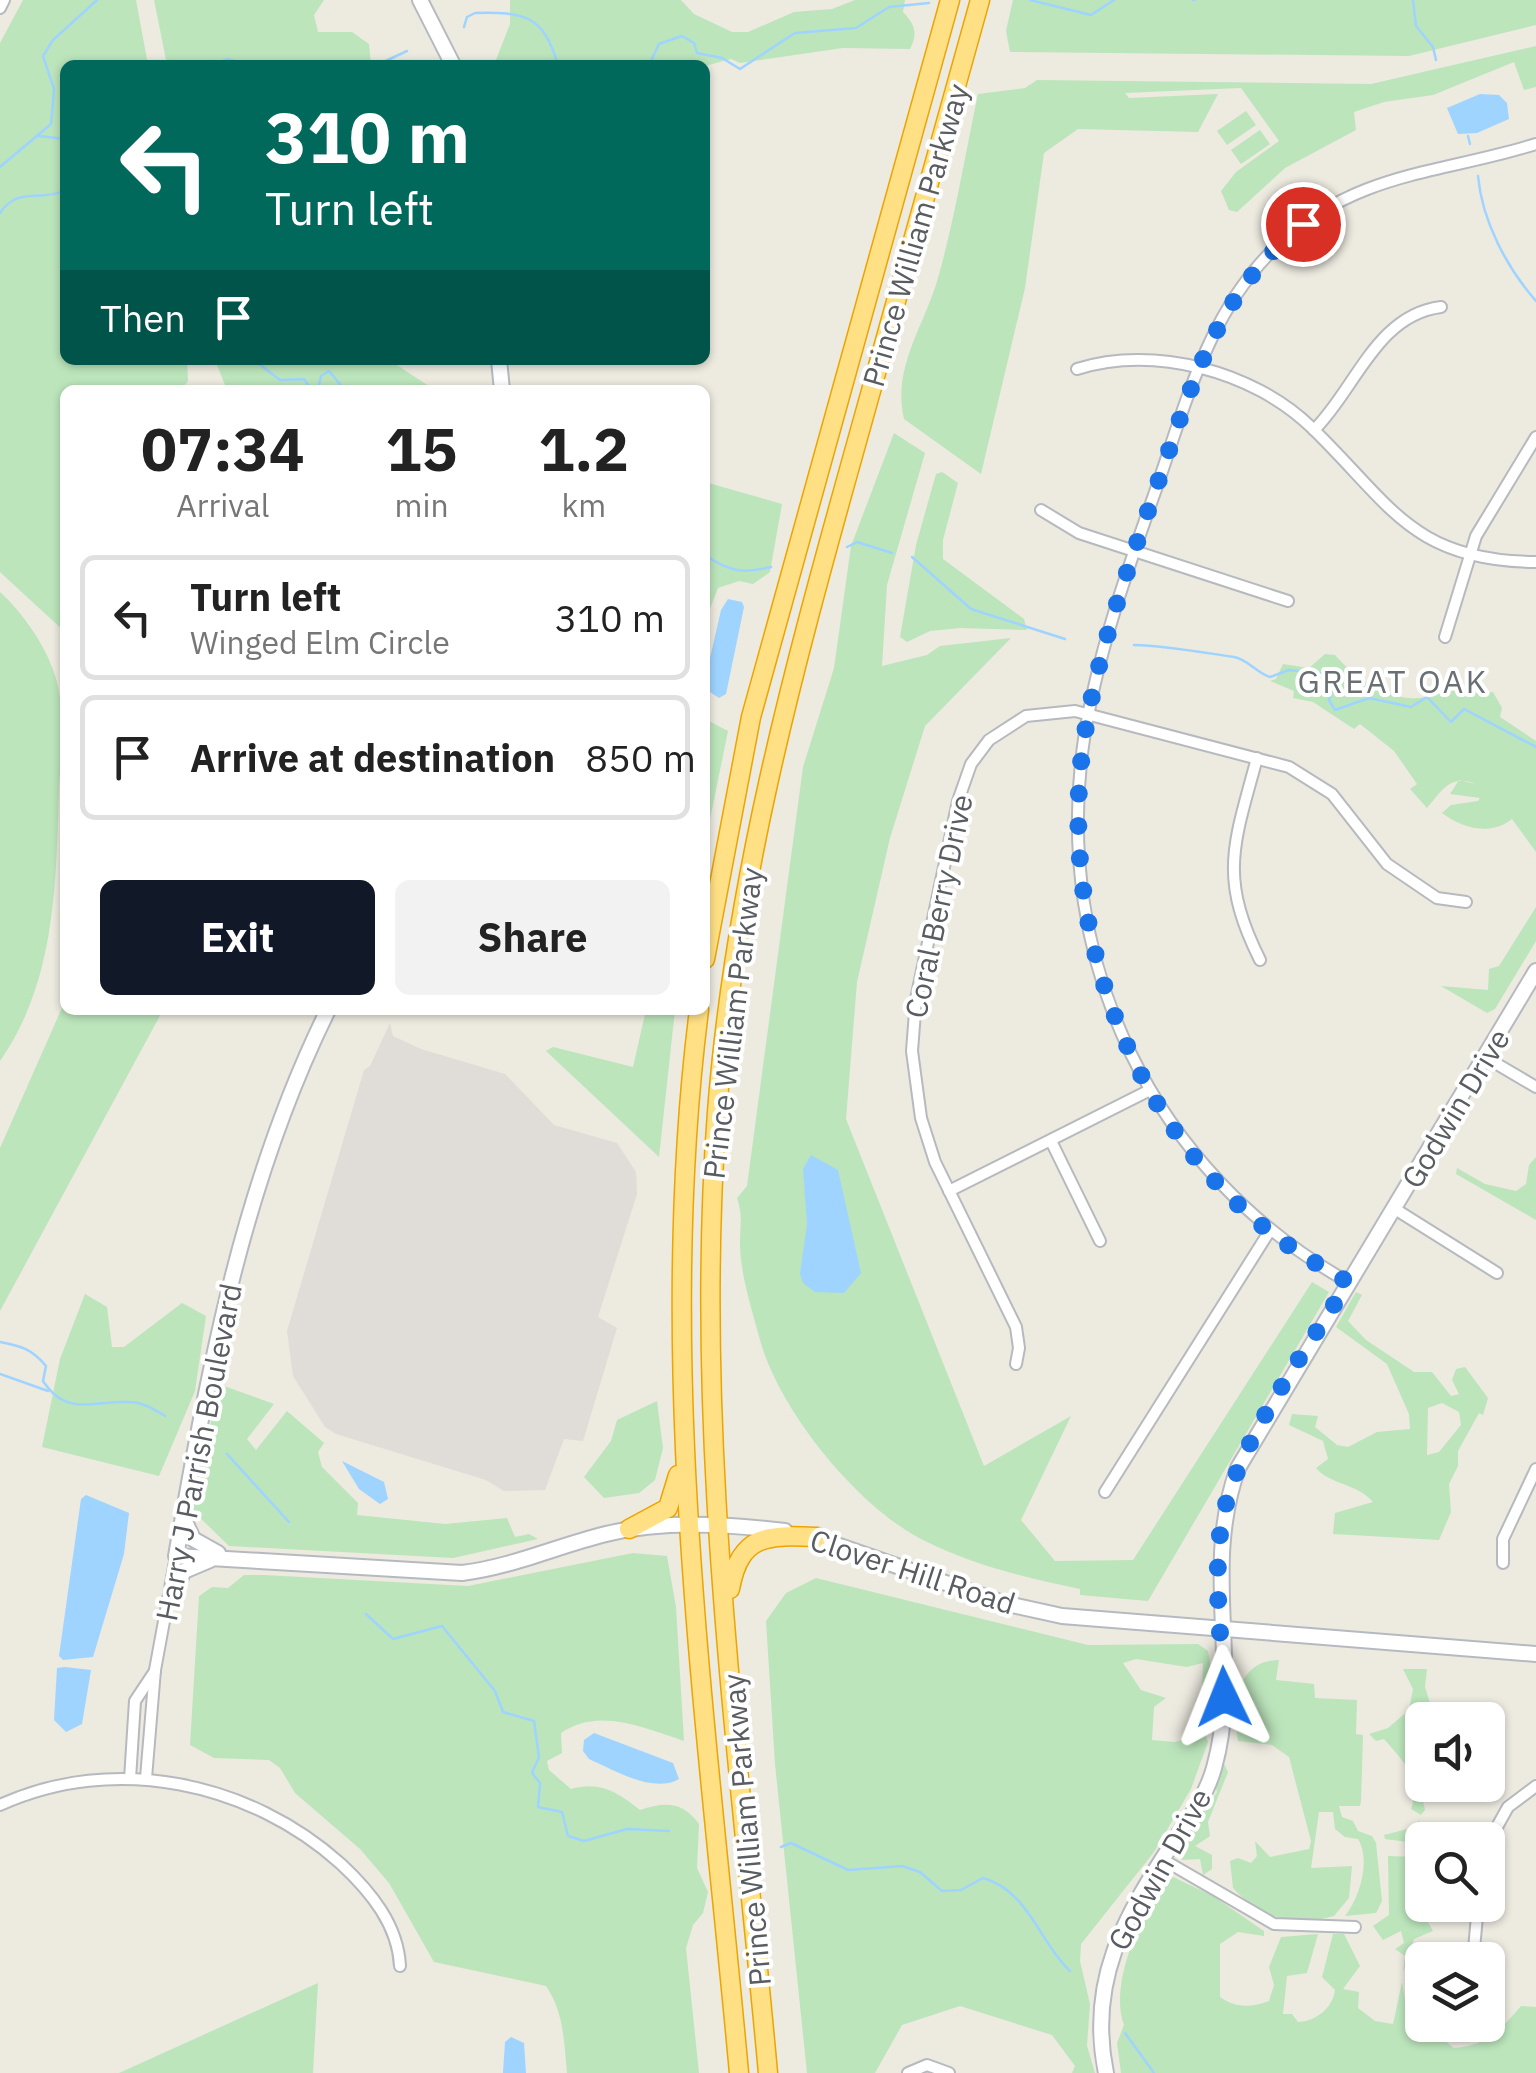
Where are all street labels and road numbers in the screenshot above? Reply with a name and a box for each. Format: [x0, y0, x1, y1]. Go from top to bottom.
street label: Prince William Parkway [853, 79, 977, 391]
street label: Coral Berry Drive [895, 791, 981, 1021]
street label: Prince William Parkway [694, 865, 770, 1181]
street label: Godwin Drive [1392, 1021, 1518, 1195]
street label: Harry J Parrish Boulevard [146, 1280, 250, 1624]
street label: Clover Hill Road [806, 1519, 1020, 1623]
street label: Prince William Parkway [713, 1672, 779, 1988]
street label: Godwin Drive [1098, 1781, 1220, 1957]

